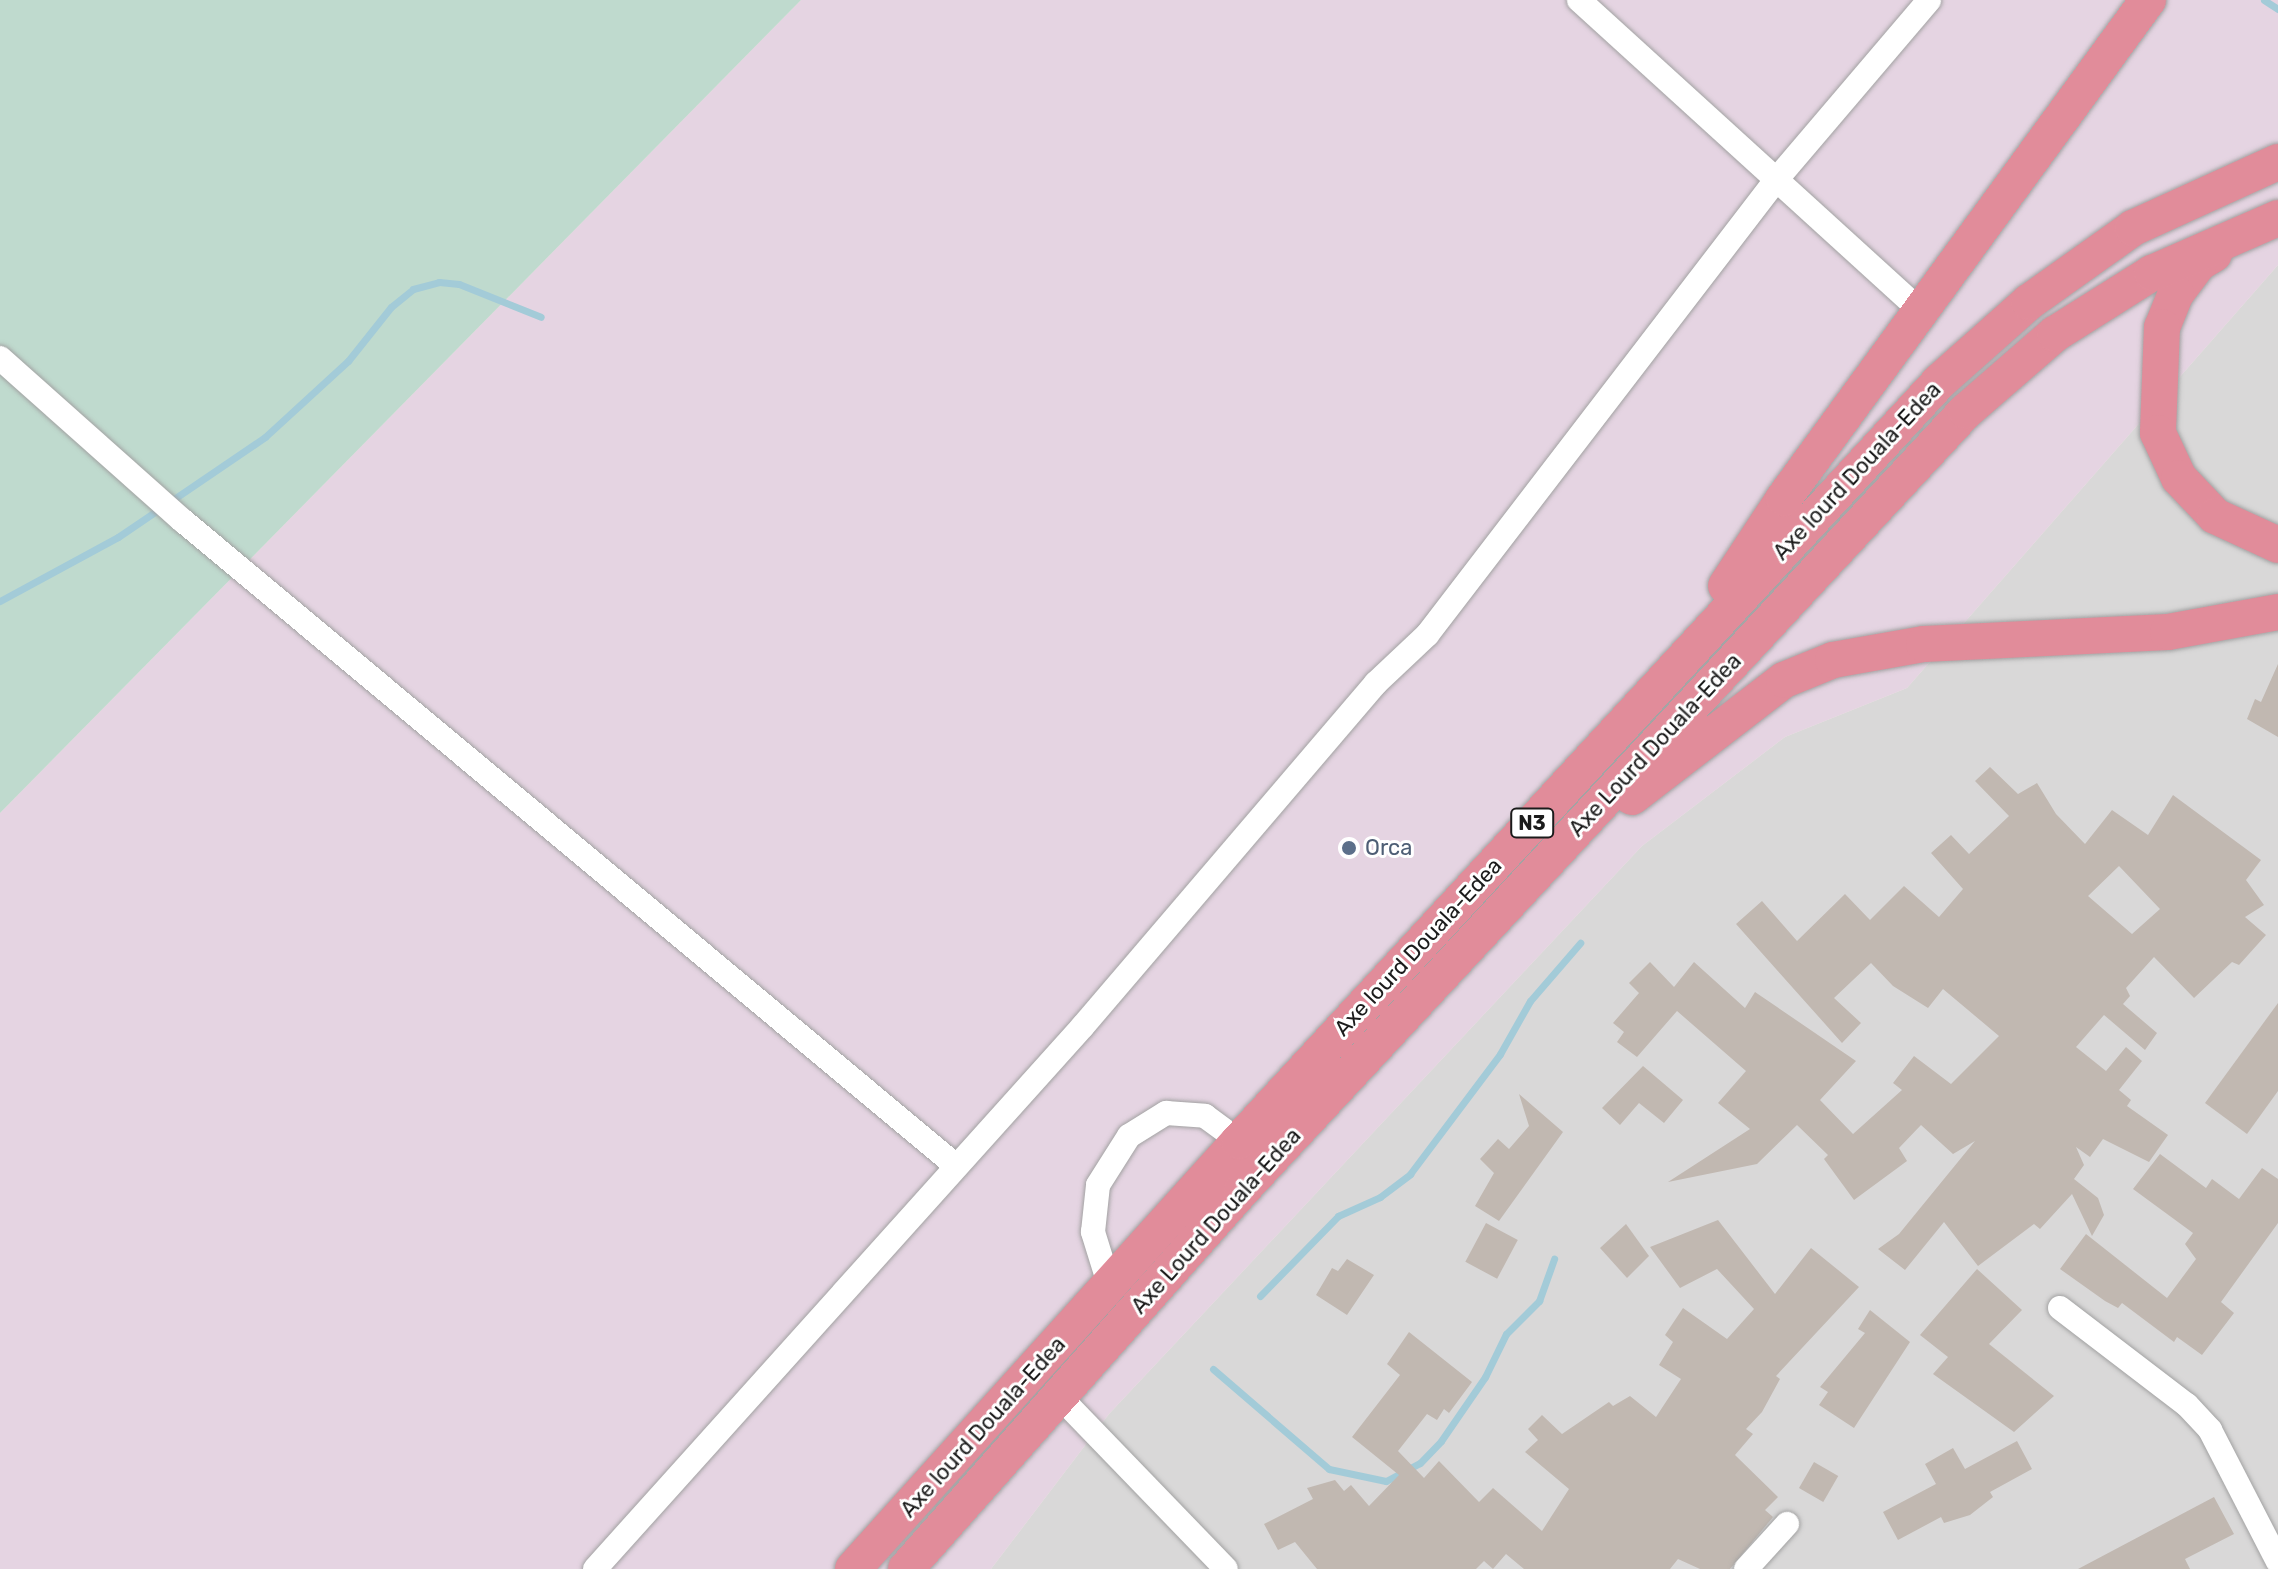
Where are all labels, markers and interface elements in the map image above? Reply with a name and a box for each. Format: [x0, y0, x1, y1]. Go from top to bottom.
street label: Axe lourd Douala-Edea [1768, 377, 1946, 565]
street label: Axe Lourd Douala-Edea [1563, 648, 1747, 842]
road number: N3 [1510, 807, 1554, 839]
place label: Orca [1365, 835, 1412, 861]
marker: Orca [1340, 839, 1358, 857]
street label: Axe lourd Douala-Edea [1329, 853, 1507, 1041]
street label: Axe Lourd Douala-Edea [1126, 1123, 1306, 1319]
street label: Axe lourd Douala-Edea [895, 1331, 1071, 1523]

